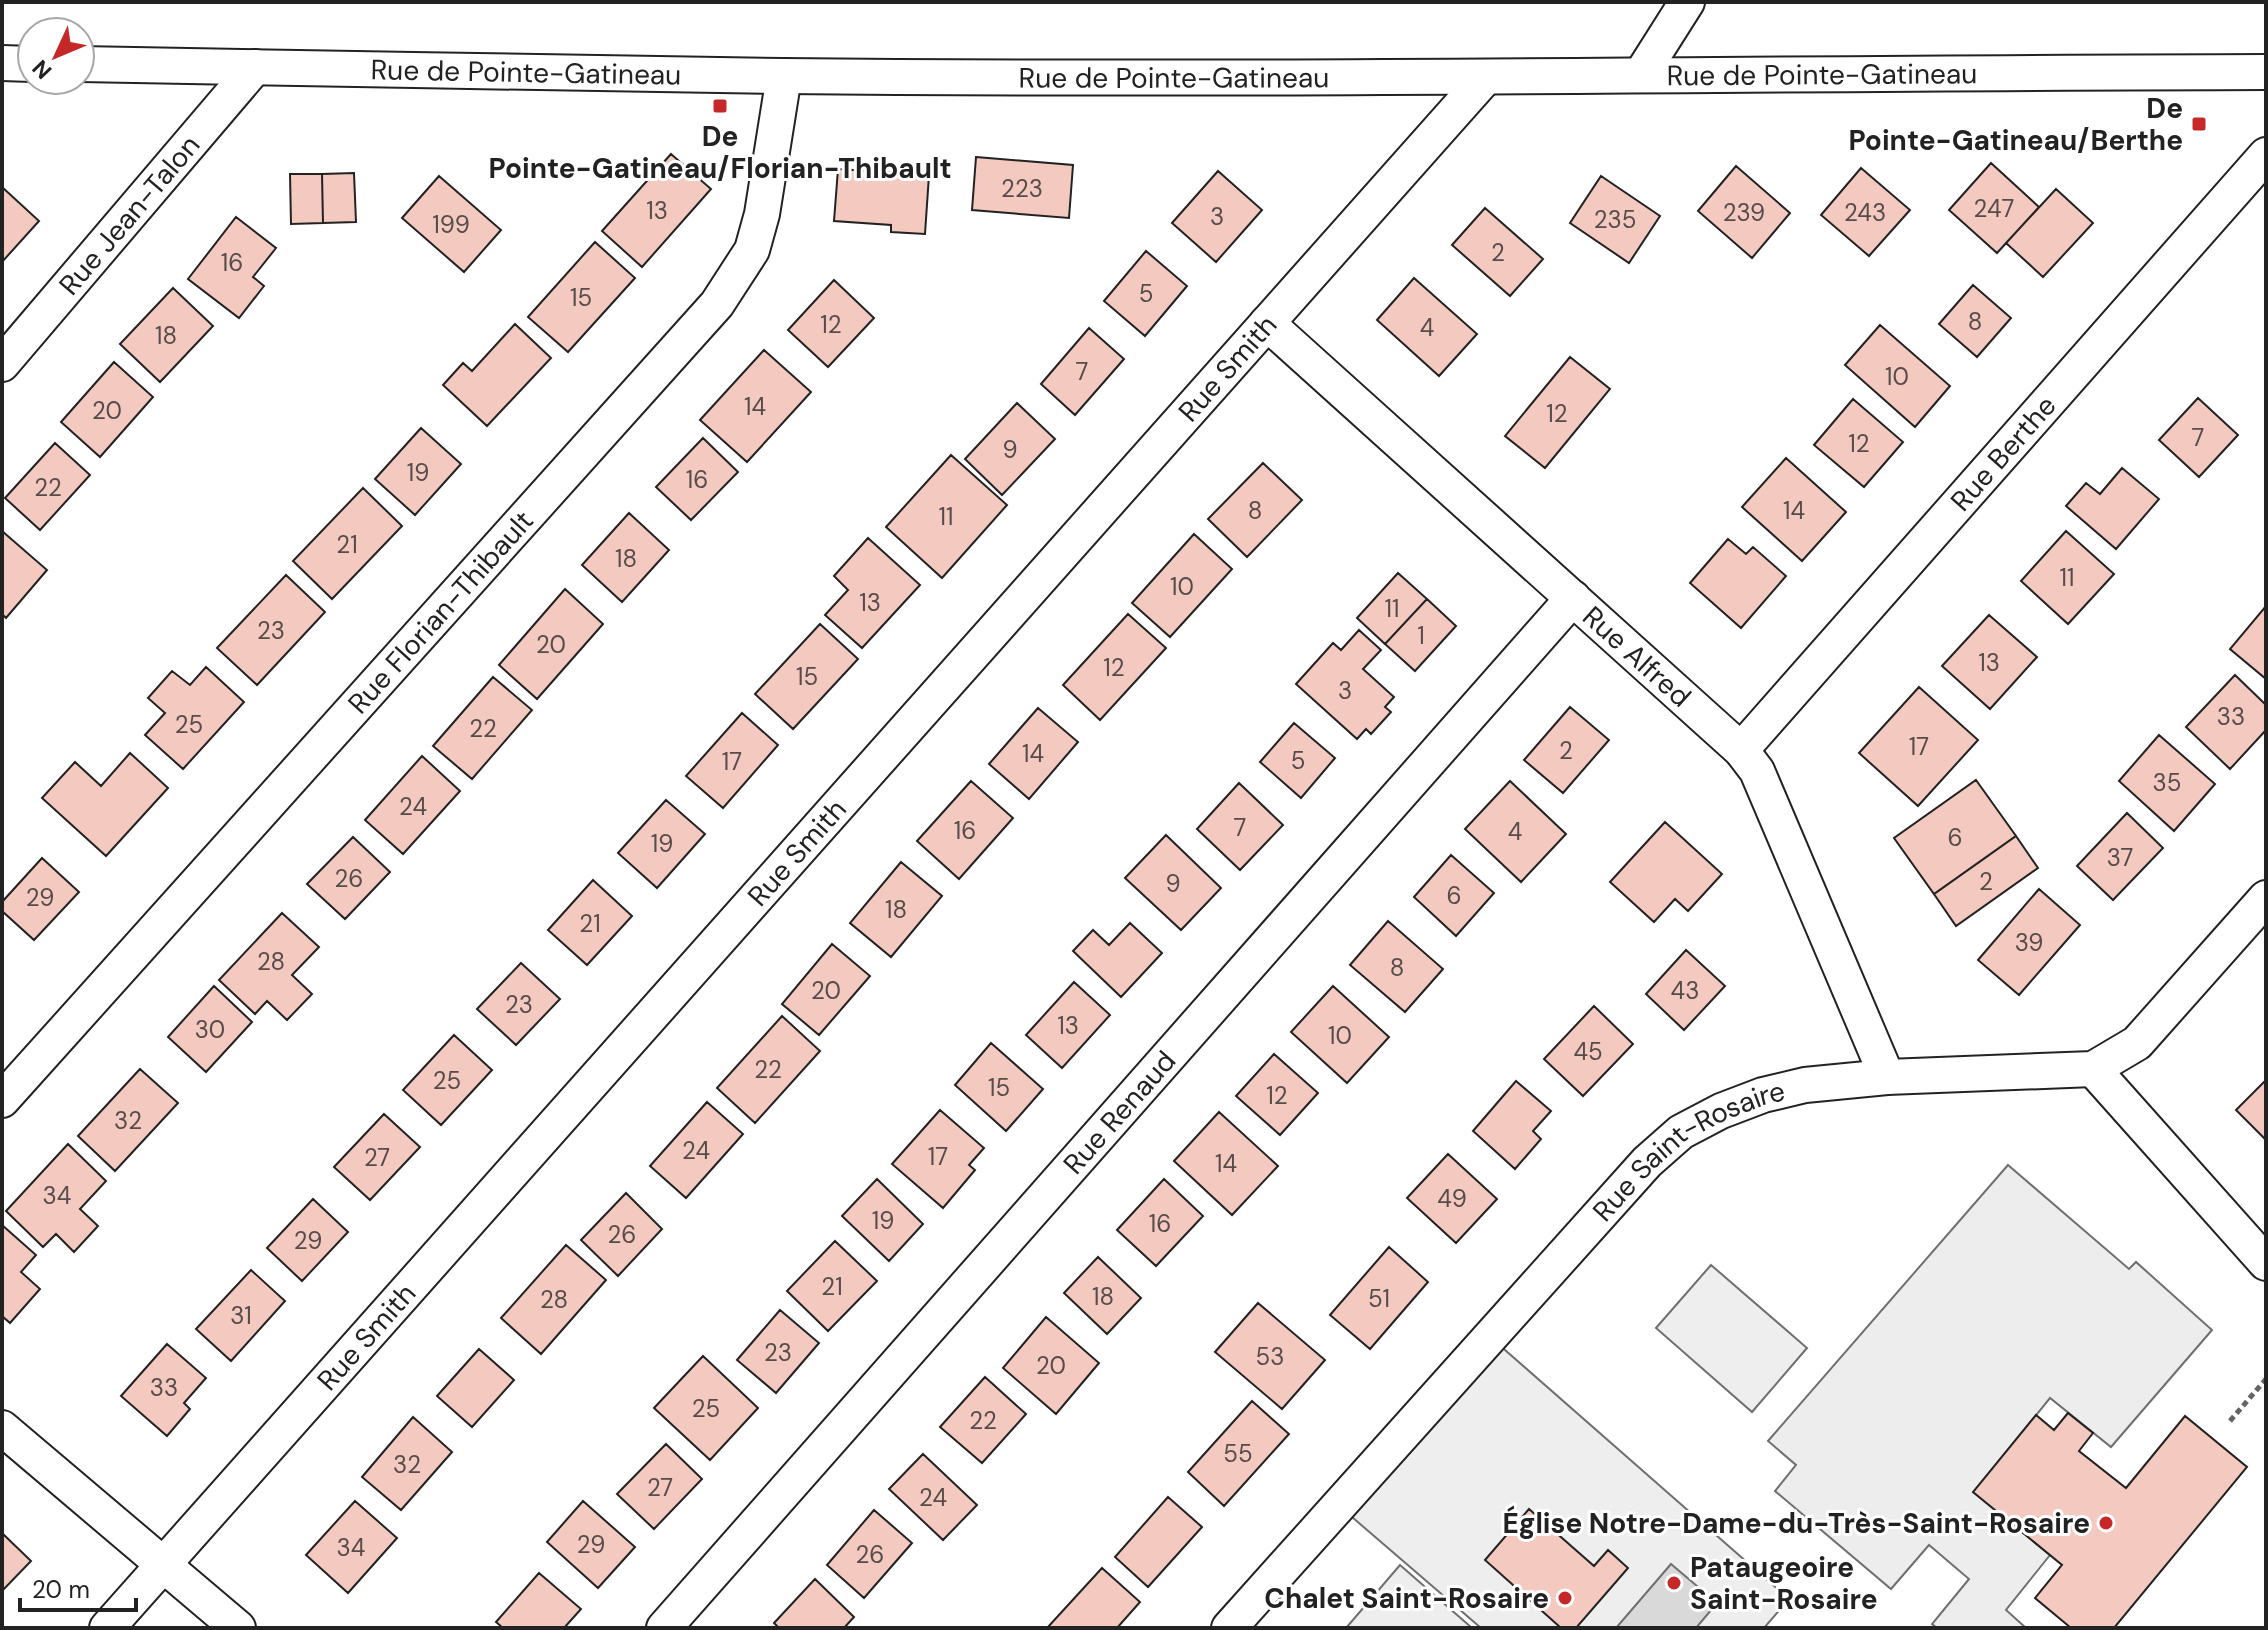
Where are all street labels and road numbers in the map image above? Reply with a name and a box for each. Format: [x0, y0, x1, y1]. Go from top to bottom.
street label: Rue de Pointe-Gatineau [370, 51, 682, 93]
street label: Rue de Pointe-Gatineau [1666, 55, 1977, 94]
street label: Rue de Pointe-Gatineau [1019, 59, 1329, 96]
street label: Rue Jean-Talon [51, 127, 208, 302]
street label: Rue Smith [1170, 307, 1285, 429]
street label: Rue Berthe [1942, 388, 2064, 519]
street label: Rue Florian-Thibault [340, 503, 541, 721]
street label: Rue Alfred [1575, 598, 1699, 715]
street label: Rue Smith [739, 791, 854, 914]
street label: Rue Renaud [1055, 1043, 1184, 1182]
street label: Rue Saint-Rosaire [1584, 1072, 1789, 1229]
street label: Rue Smith [309, 1275, 423, 1398]

